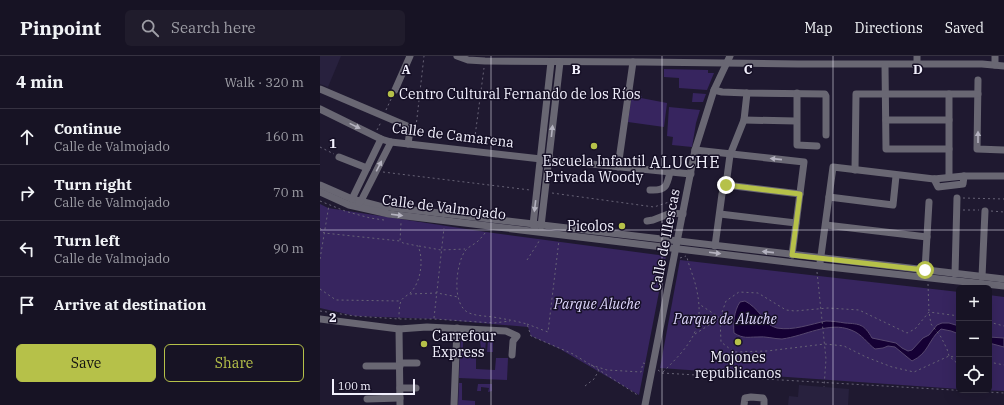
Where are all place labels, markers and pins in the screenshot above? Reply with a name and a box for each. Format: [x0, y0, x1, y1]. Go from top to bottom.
place label: Centro Cultural Fernando de los Ríos [399, 85, 641, 103]
marker: Centro Cultural Fernando de los Ríos [386, 89, 396, 99]
marker: Escuela Infantil Privada Woody [589, 141, 599, 151]
place label: Escuela Infantil Privada Woody [542, 152, 646, 186]
place label: Picolos [567, 217, 614, 235]
marker: Picolos [617, 221, 627, 231]
place label: Carrefour Express [432, 327, 497, 361]
marker: Mojones republicanos [733, 337, 743, 347]
marker: Carrefour Express [419, 339, 429, 349]
place label: Mojones republicanos [695, 348, 781, 382]

